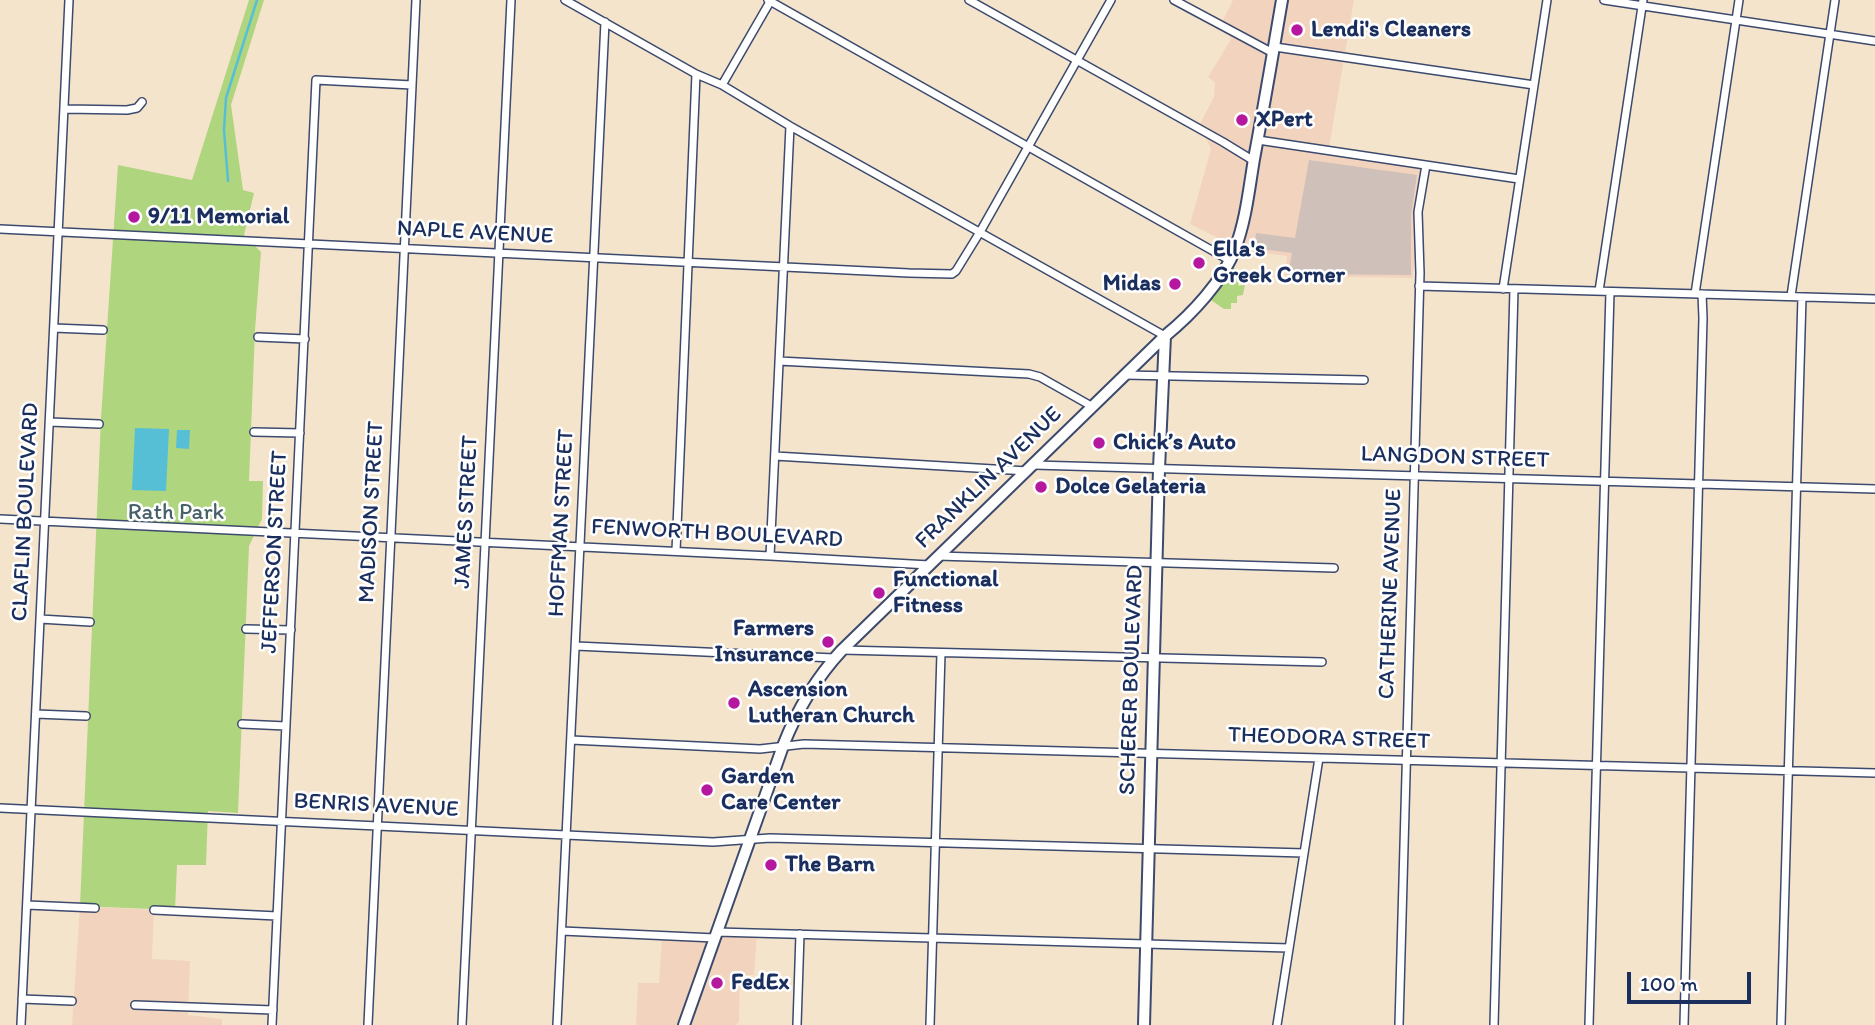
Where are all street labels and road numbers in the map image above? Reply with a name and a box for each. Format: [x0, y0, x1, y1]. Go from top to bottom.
street label: NAPLE AVENUE [396, 215, 554, 251]
street label: FRANKLIN AVENUE [910, 401, 1068, 555]
street label: CLAFLIN BOULEVARD [6, 402, 46, 622]
street label: MADISON STREET [353, 420, 391, 604]
street label: HOFFMAN STREET [543, 428, 581, 618]
street label: JAMES STREET [449, 435, 485, 589]
street label: LANGDON STREET [1360, 441, 1550, 475]
street label: JEFFERSON STREET [256, 450, 294, 654]
street label: CATHERINE AVENUE [1374, 488, 1408, 700]
street label: FENWORTH BOULEVARD [590, 514, 844, 554]
street label: SCHERER BOULEVARD [1114, 564, 1150, 796]
street label: THEODORA STREET [1227, 722, 1431, 756]
street label: BENRIS AVENUE [293, 788, 459, 824]

